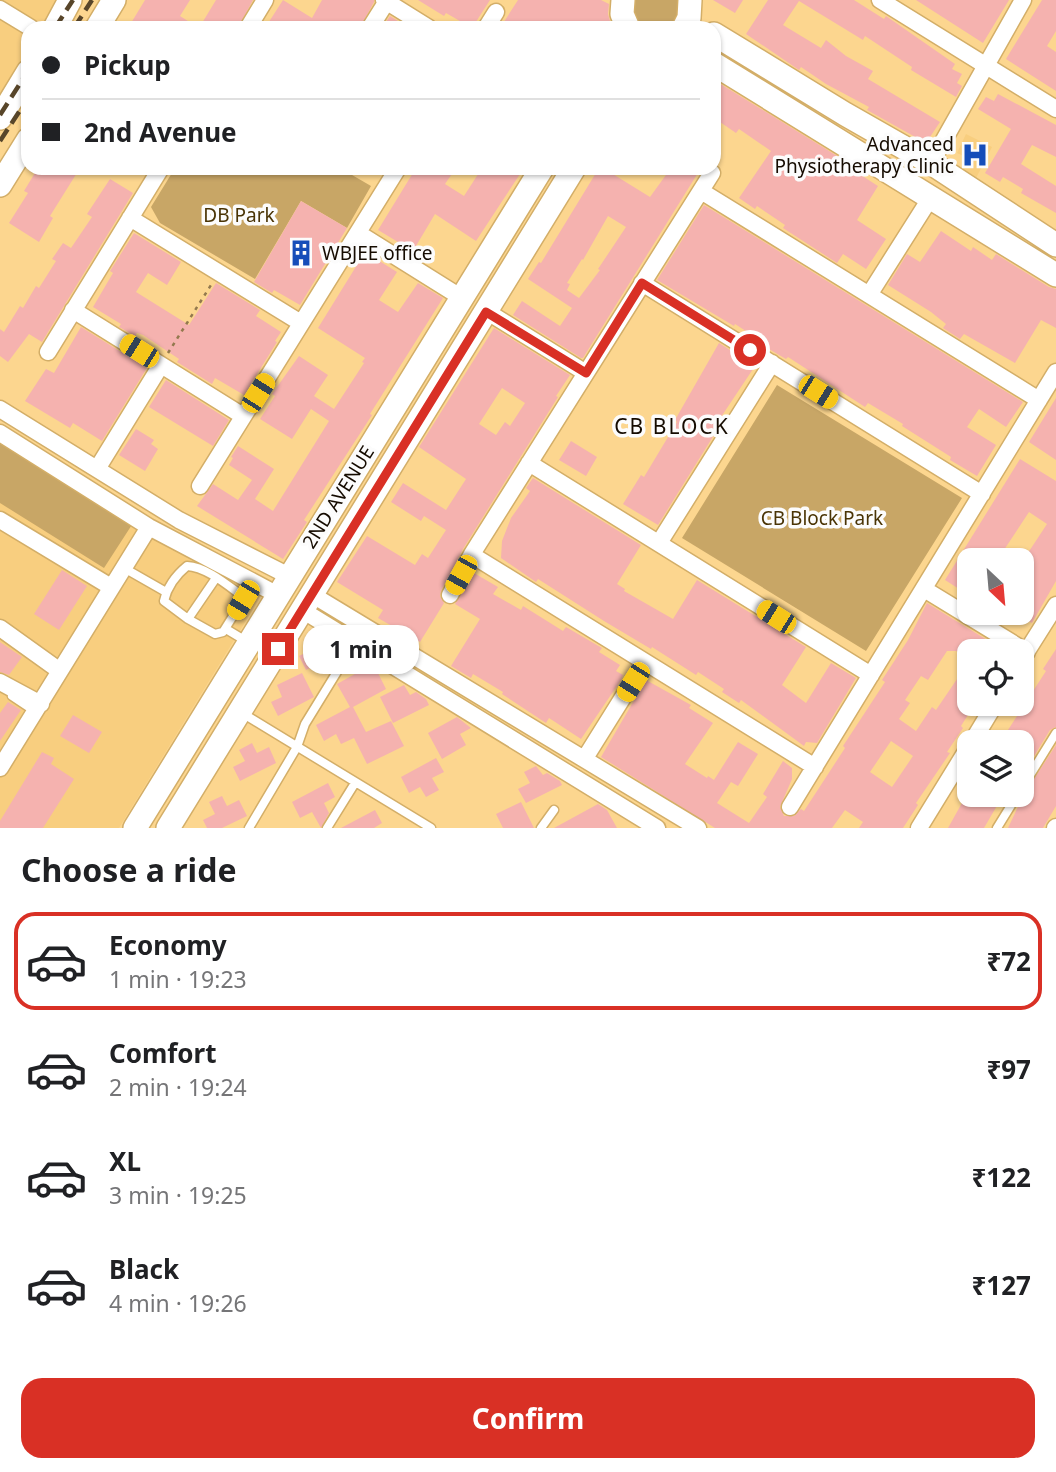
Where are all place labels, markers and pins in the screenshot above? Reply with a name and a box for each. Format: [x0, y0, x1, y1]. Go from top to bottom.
place label: Advanced Physiotherapy Clinic [775, 131, 954, 179]
hospital icon: Advanced Physiotherapy Clinic [960, 140, 990, 170]
building icon: WBJEE office [286, 238, 316, 268]
place label: WBJEE office [322, 240, 433, 266]

